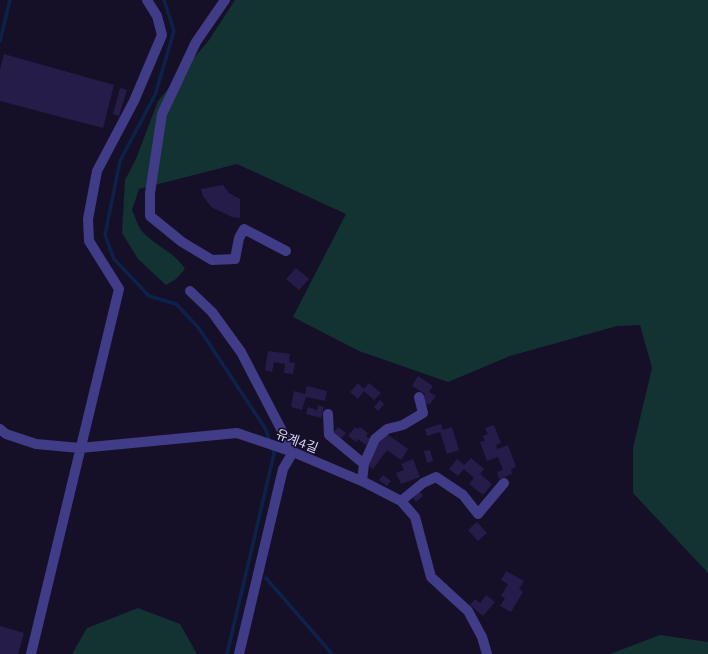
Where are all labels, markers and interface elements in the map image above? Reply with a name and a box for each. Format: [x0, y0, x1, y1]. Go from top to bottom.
street label: 유계4길 [274, 426, 320, 456]

